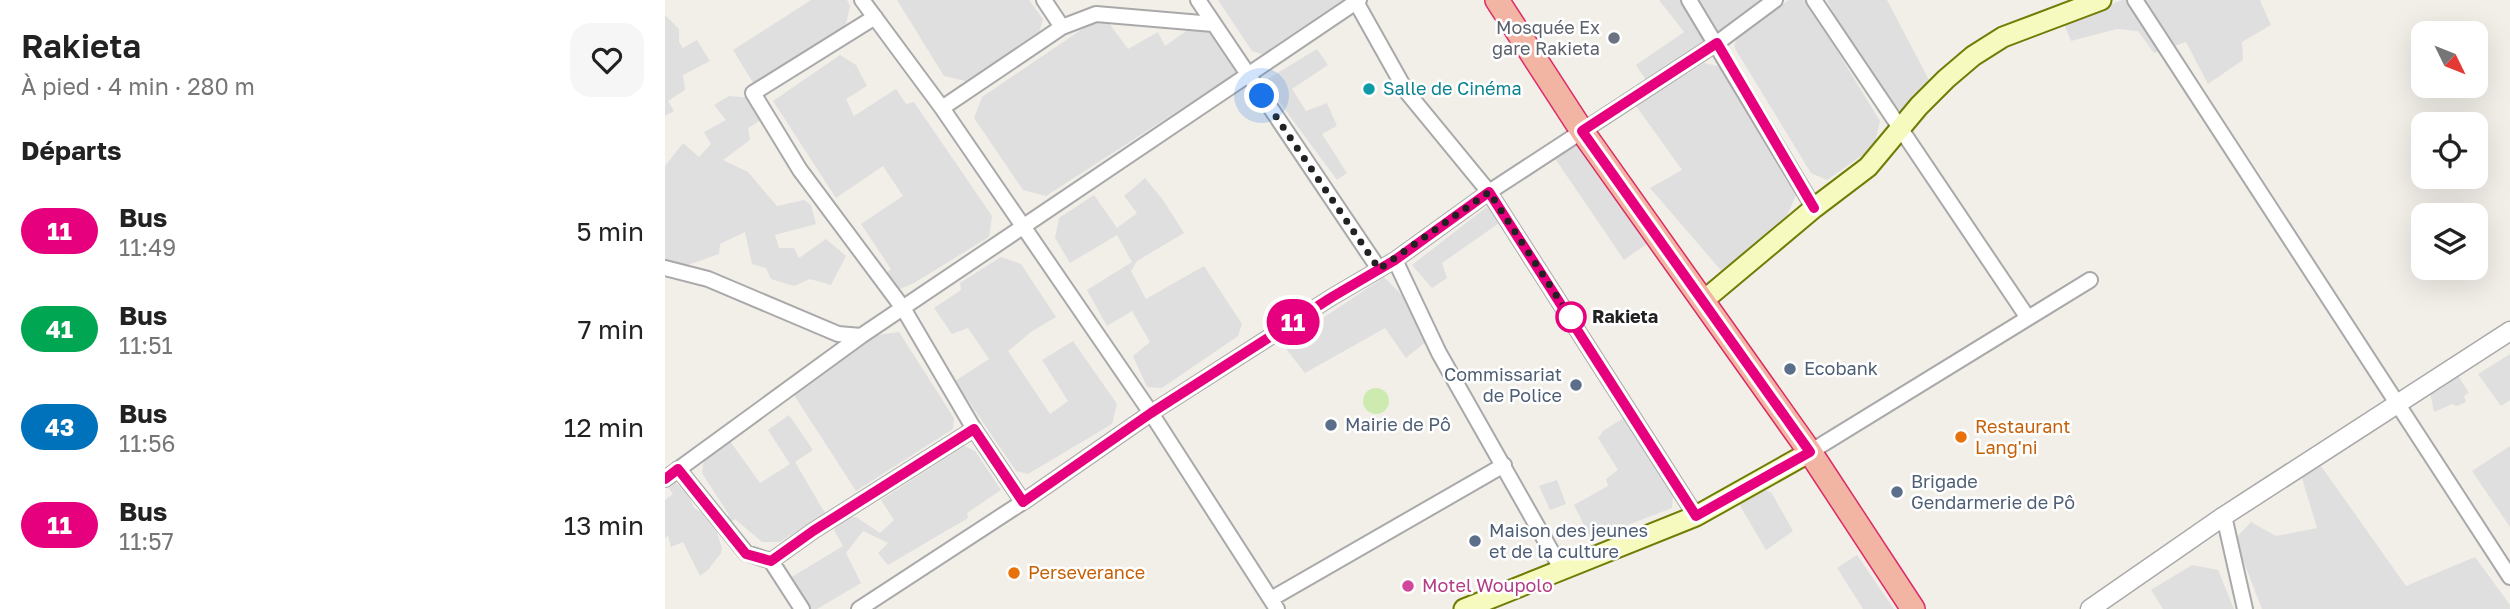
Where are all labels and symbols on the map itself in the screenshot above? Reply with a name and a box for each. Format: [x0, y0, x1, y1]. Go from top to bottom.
place label: Mosquée Ex gare Rakieta [1492, 16, 1600, 59]
north arrow [2411, 21, 2489, 98]
marker: Mosquée Ex gare Rakieta [1606, 30, 1622, 46]
place label: Salle de Cinéma [1383, 77, 1522, 99]
your location [1244, 78, 1279, 113]
marker: Salle de Cinéma [1361, 81, 1377, 97]
line badge: 11 [1261, 299, 1325, 345]
marker: Rakieta [1556, 302, 1586, 332]
place label: Rakieta [1592, 305, 1658, 327]
place label: Ecobank [1804, 357, 1878, 379]
marker: Ecobank [1782, 361, 1798, 377]
place label: Commissariat de Police [1444, 363, 1562, 406]
marker: Commissariat de Police [1568, 377, 1584, 393]
place label: Mairie de Pô [1345, 413, 1451, 435]
place label: Restaurant Lang'ni [1975, 415, 2070, 458]
marker: Mairie de Pô [1323, 417, 1339, 433]
marker: Restaurant Lang'ni [1953, 429, 1969, 445]
place label: Brigade Gendarmerie de Pô [1911, 470, 2075, 513]
marker: Brigade Gendarmerie de Pô [1889, 484, 1905, 500]
place label: Maison des jeunes et de la culture [1489, 519, 1648, 562]
marker: Maison des jeunes et de la culture [1467, 533, 1483, 549]
place label: Perseverance [1028, 561, 1145, 583]
marker: Perseverance [1006, 565, 1022, 581]
place label: Motel Woupolo [1422, 574, 1553, 596]
marker: Motel Woupolo [1400, 578, 1416, 594]

